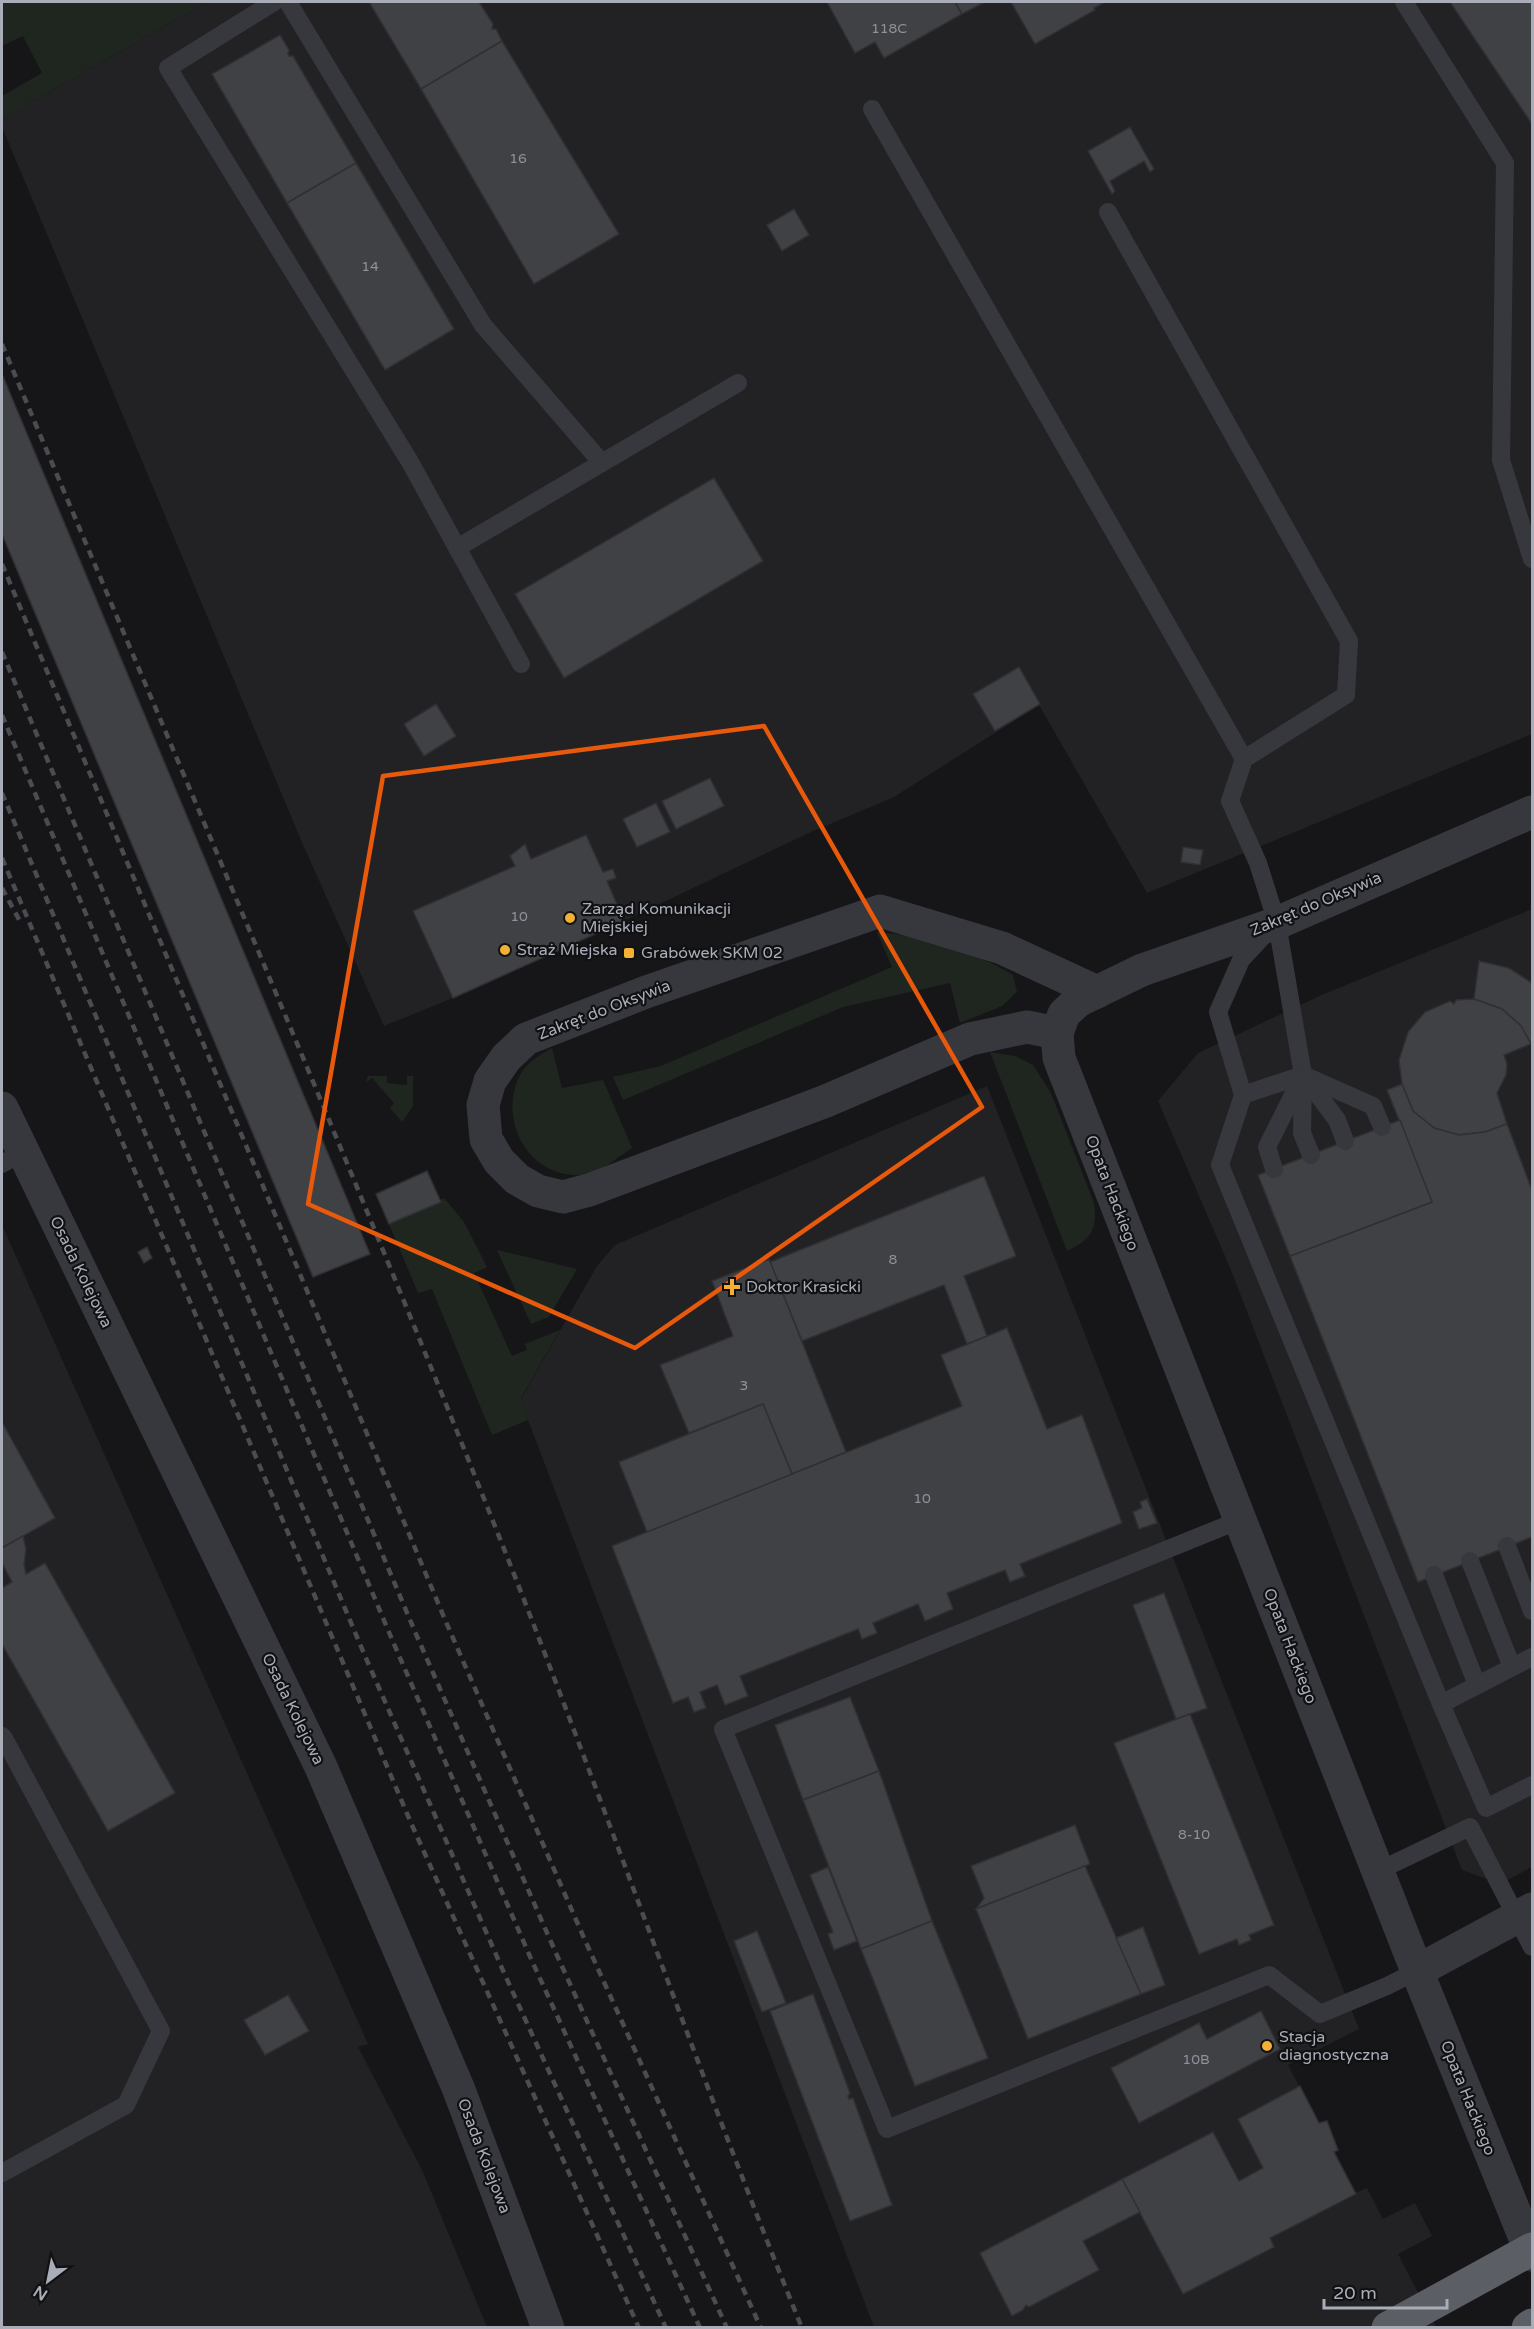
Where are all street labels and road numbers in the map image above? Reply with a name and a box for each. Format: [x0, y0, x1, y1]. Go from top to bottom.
street label: Zakręt do Oksywia [1247, 867, 1385, 941]
street label: Zakręt do Oksywia [535, 975, 673, 1045]
street label: Opata Hackiego [1081, 1132, 1143, 1254]
street label: Osada Kolejowa [45, 1213, 117, 1331]
street label: Opata Hackiego [1259, 1585, 1321, 1707]
street label: Osada Kolejowa [257, 1650, 329, 1768]
street label: Opata Hackiego [1436, 2038, 1500, 2158]
street label: Osada Kolejowa [453, 2096, 515, 2216]

